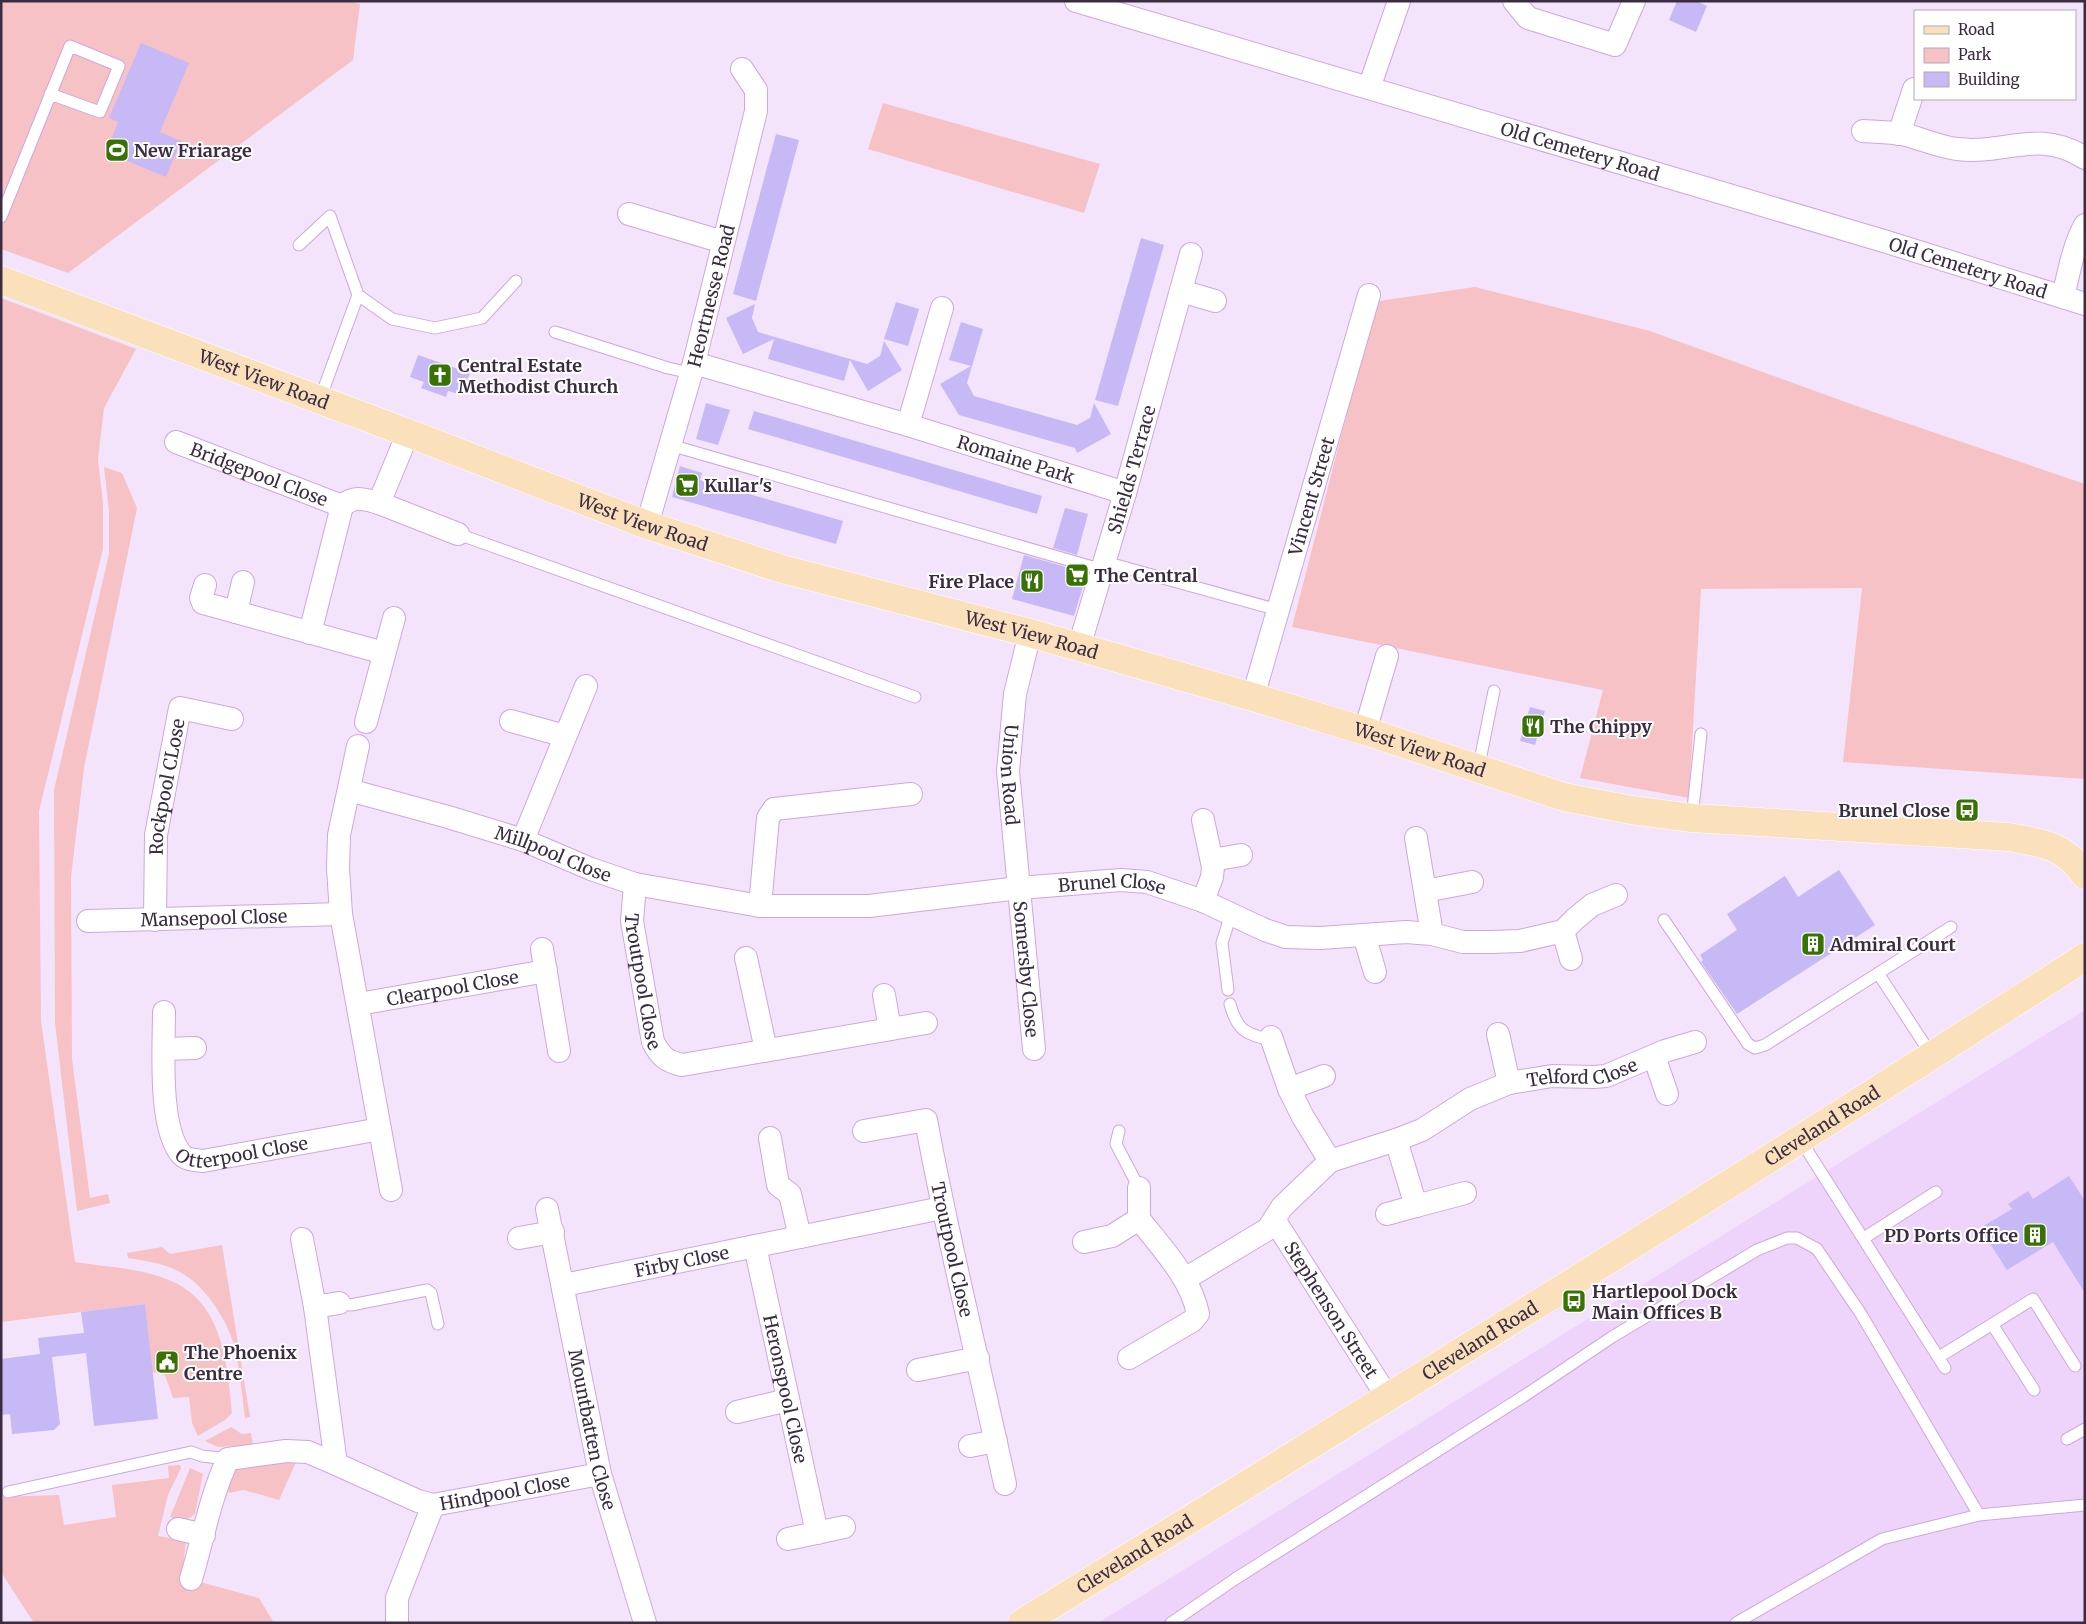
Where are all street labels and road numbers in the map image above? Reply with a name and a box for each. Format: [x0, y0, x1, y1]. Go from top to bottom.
street label: Old Cemetery Road [1498, 116, 1663, 185]
street label: Heortnesse Road [682, 222, 739, 369]
street label: Old Cemetery Road [1886, 232, 2050, 303]
street label: West View Road [195, 344, 332, 414]
street label: Shields Terrace [1102, 403, 1160, 537]
street label: Romaine Park [954, 430, 1078, 488]
street label: Vincent Street [1283, 434, 1339, 559]
street label: Bridgepool Close [187, 437, 331, 511]
street label: West View Road [573, 487, 711, 556]
street label: West View Road [962, 605, 1101, 664]
street label: Rockpool CLose [144, 717, 189, 855]
street label: West View Road [1350, 717, 1489, 782]
street label: Union Road [996, 723, 1025, 826]
street label: Millpool Close [492, 821, 614, 887]
street label: Brunel Close [1057, 868, 1169, 899]
street label: Somersby Close [1009, 900, 1044, 1038]
street label: Mansepool Close [140, 904, 288, 931]
street label: Troutpool Close [620, 912, 666, 1054]
street label: Clearpool Close [385, 965, 520, 1010]
street label: Telford Close [1525, 1053, 1641, 1091]
street label: Cleveland Road [1760, 1080, 1884, 1171]
street label: Otterpool Close [171, 1131, 309, 1172]
street label: Troutpool Close [927, 1180, 979, 1319]
street label: Stephenson Street [1279, 1237, 1384, 1382]
street label: Firby Close [632, 1240, 731, 1282]
street label: Cleveland Road [1417, 1295, 1542, 1385]
street label: Heronspool Close [759, 1312, 813, 1465]
street label: Mountbatten Close [564, 1347, 622, 1512]
street label: Hindpool Close [438, 1468, 572, 1515]
street label: Cleveland Road [1072, 1509, 1197, 1598]

